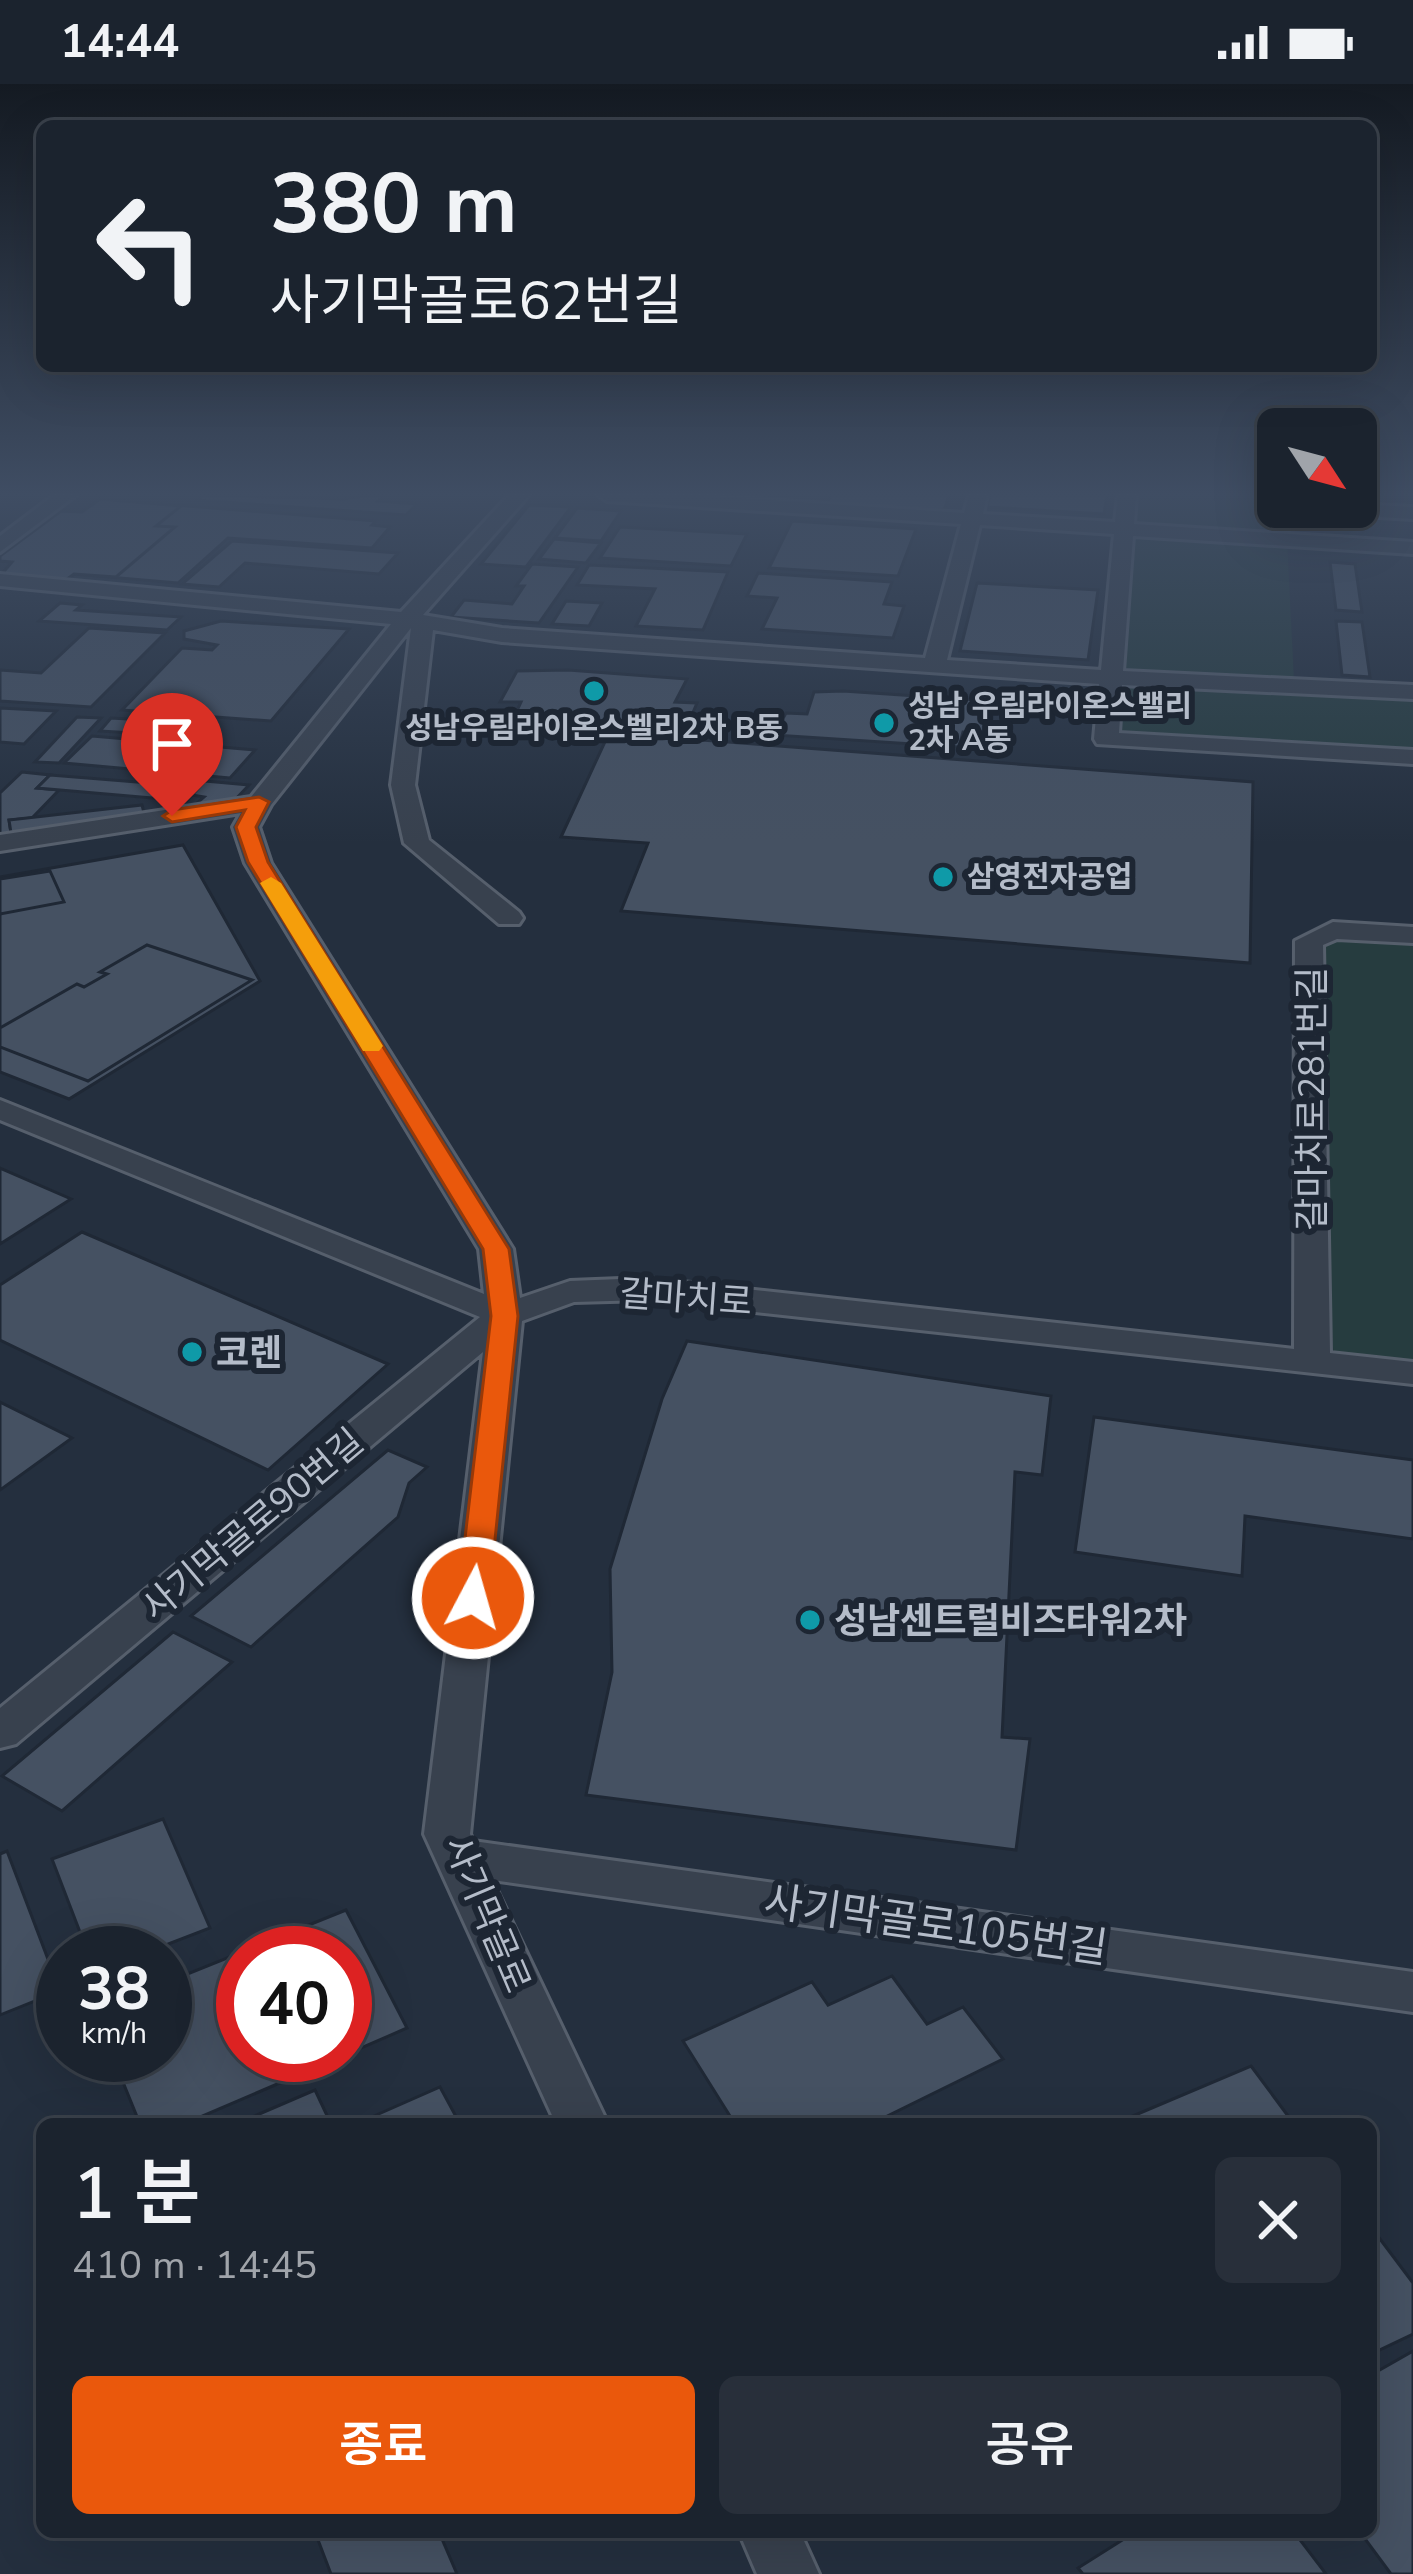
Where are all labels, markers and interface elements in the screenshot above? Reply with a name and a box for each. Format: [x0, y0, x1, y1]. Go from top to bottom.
text: 14:44 [60, 12, 179, 73]
text: 380 m [270, 147, 518, 262]
icon: left [72, 168, 228, 324]
text: 사기막골로62번길 [270, 264, 683, 338]
north arrow [1257, 408, 1377, 528]
map controls [1257, 408, 1377, 528]
marker: 성남우림라이온스벨리2차 B동 [581, 678, 607, 704]
place label: 성남 우림라이온스밸리 2차 A동 [908, 686, 1192, 761]
pin [121, 693, 223, 816]
place label: 성남우림라이온스벨리2차 B동 [405, 708, 783, 749]
marker: 성남 우림라이온스밸리 2차 A동 [871, 710, 897, 736]
icon: arrive [139, 711, 205, 777]
place label: 삼영전자공업 [967, 857, 1133, 898]
marker: 삼영전자공업 [930, 864, 956, 890]
street label: 갈마치로281번길 [1288, 967, 1337, 1231]
street label: 갈마치로 [618, 1269, 754, 1328]
place label: 코렌 [216, 1329, 282, 1378]
marker: 코렌 [179, 1339, 205, 1365]
street label: 사기막골로90번길 [132, 1418, 374, 1632]
position arrow [410, 1535, 536, 1661]
place label: 성남센트럴비즈타워2차 [834, 1597, 1187, 1646]
marker: 성남센트럴비즈타워2차 [797, 1607, 823, 1633]
street label: 사기막골로 [432, 1829, 542, 2000]
street label: 사기막골로105번길 [760, 1873, 1111, 1978]
speed limit sign: 40 [216, 1926, 372, 2082]
text: 38 [78, 1948, 150, 2030]
text: km/h [81, 2013, 147, 2054]
text: 1 분 [72, 2145, 200, 2243]
button: close [1215, 2157, 1341, 2283]
text: 410 m · 14:45 [72, 2239, 317, 2292]
button: 종료 [72, 2376, 695, 2514]
button: 공유 [719, 2376, 1341, 2514]

